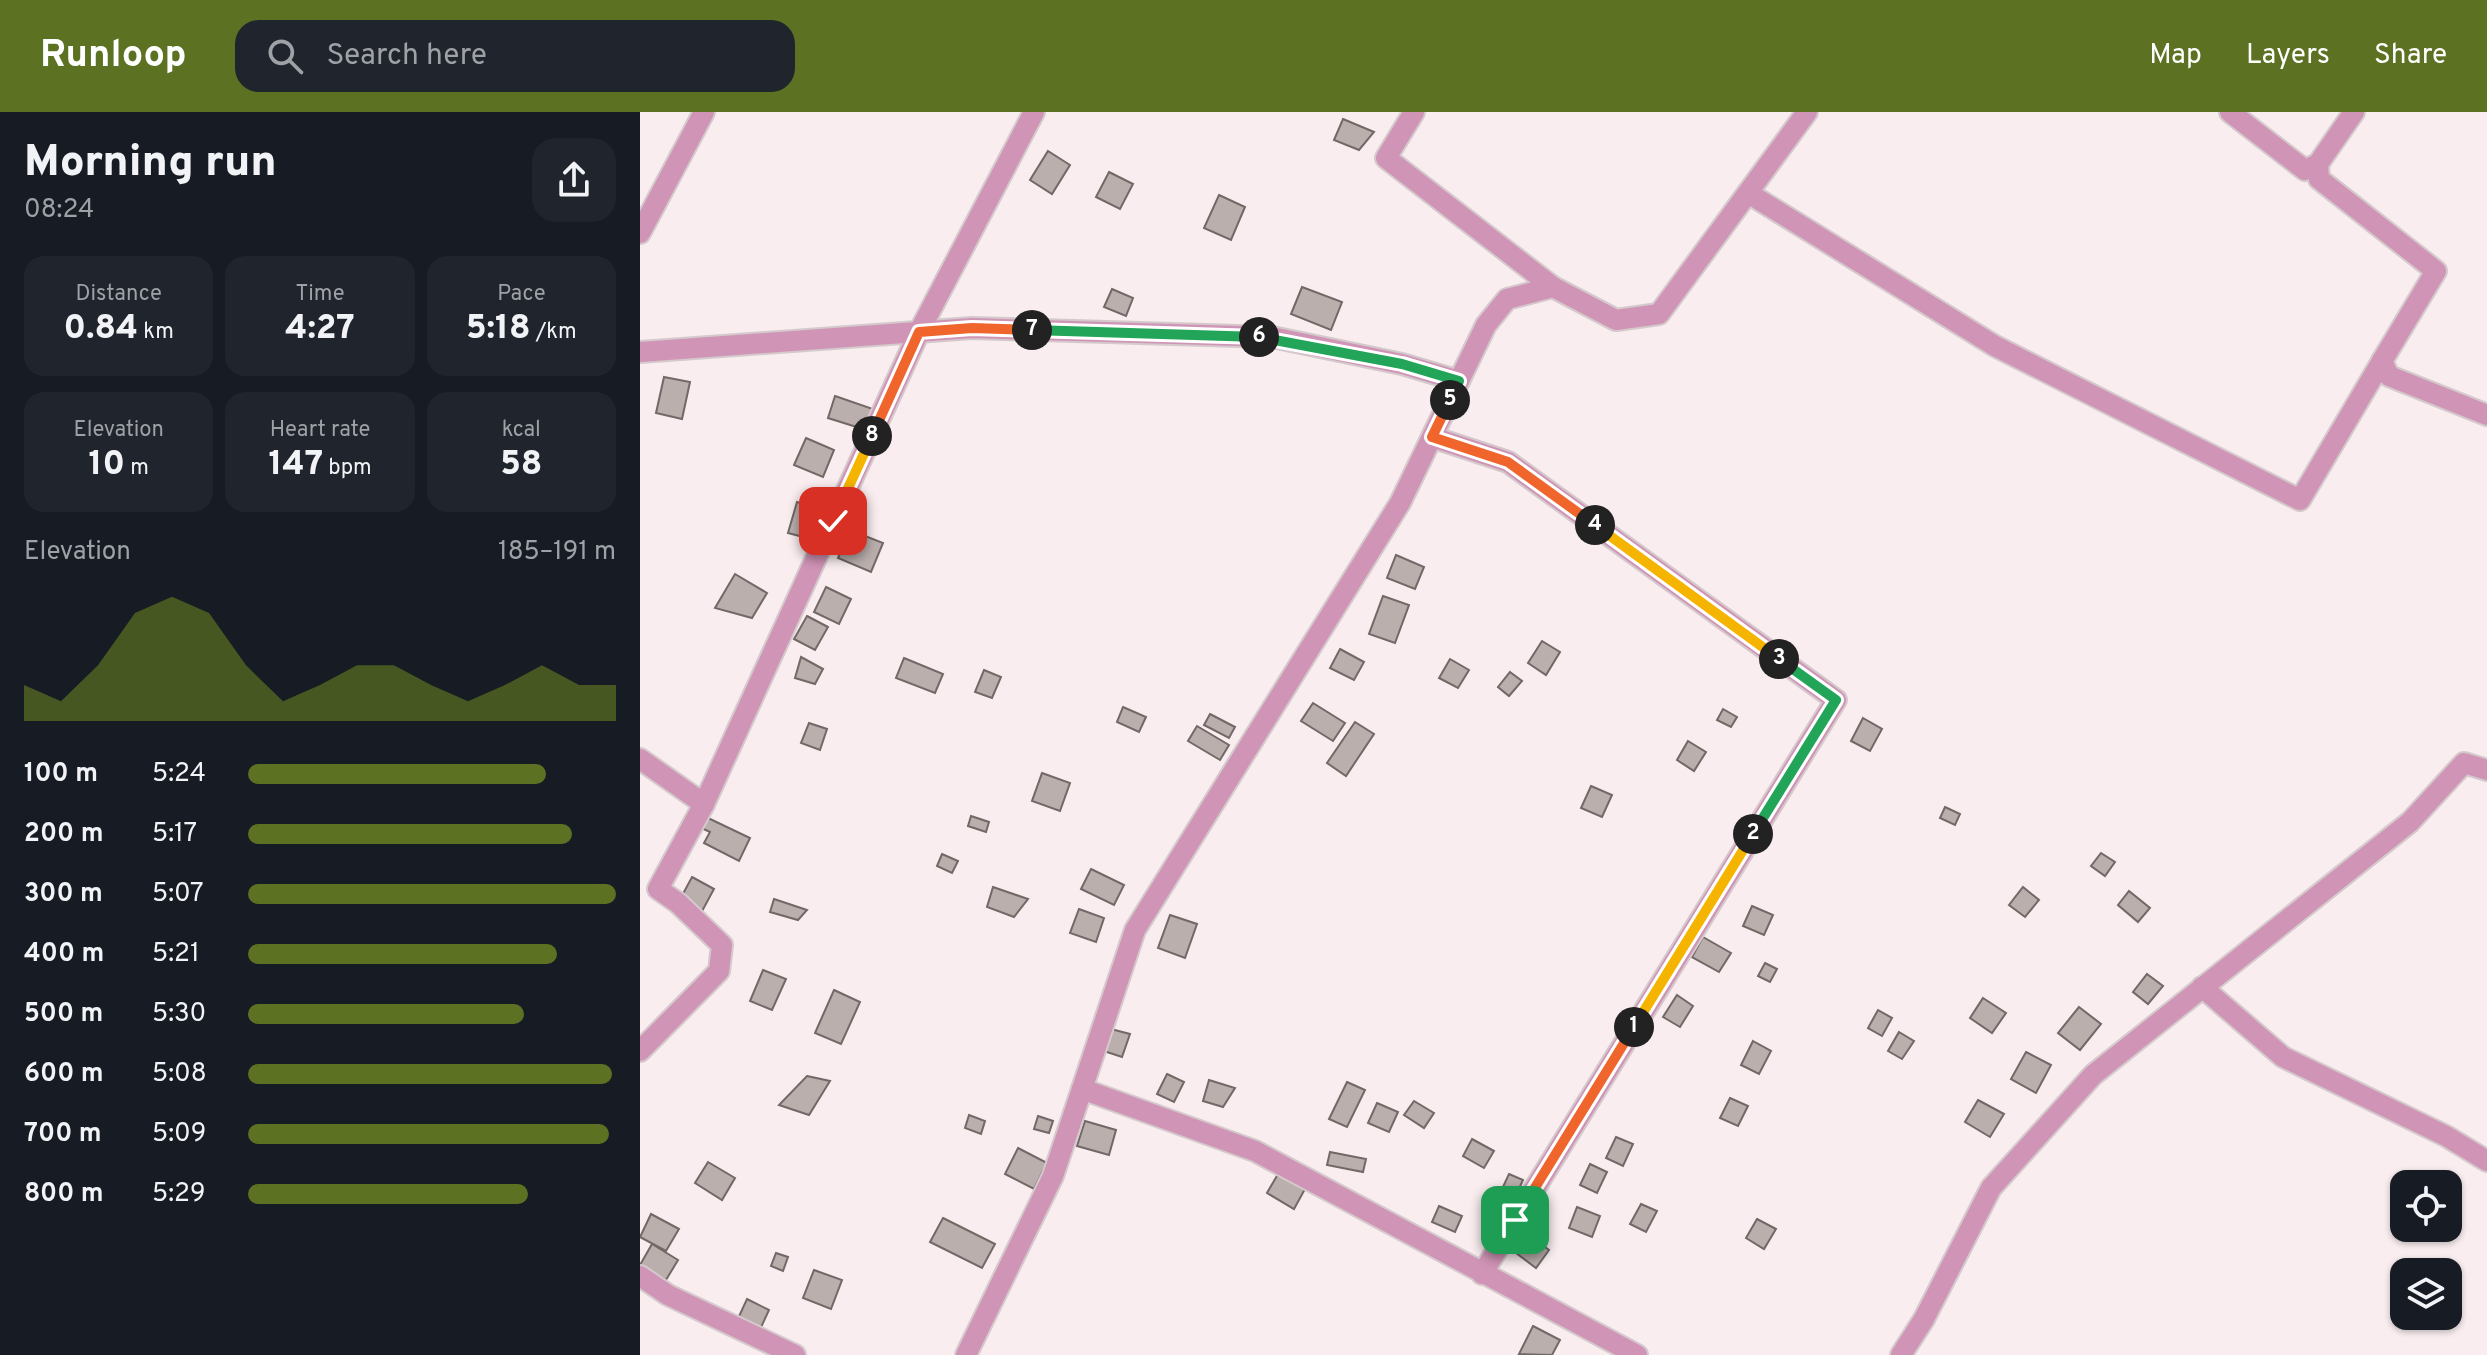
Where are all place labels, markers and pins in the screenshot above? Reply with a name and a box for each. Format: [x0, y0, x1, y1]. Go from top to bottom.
pin: 7 [1012, 310, 1052, 350]
pin: 6 [1239, 317, 1279, 357]
pin: 5 [1430, 380, 1470, 420]
pin: 8 [852, 416, 892, 456]
pin [799, 487, 867, 555]
pin: 4 [1575, 505, 1615, 545]
pin: 3 [1759, 639, 1799, 679]
pin: 2 [1733, 814, 1773, 854]
pin: 1 [1614, 1007, 1654, 1047]
pin [1481, 1186, 1549, 1254]

